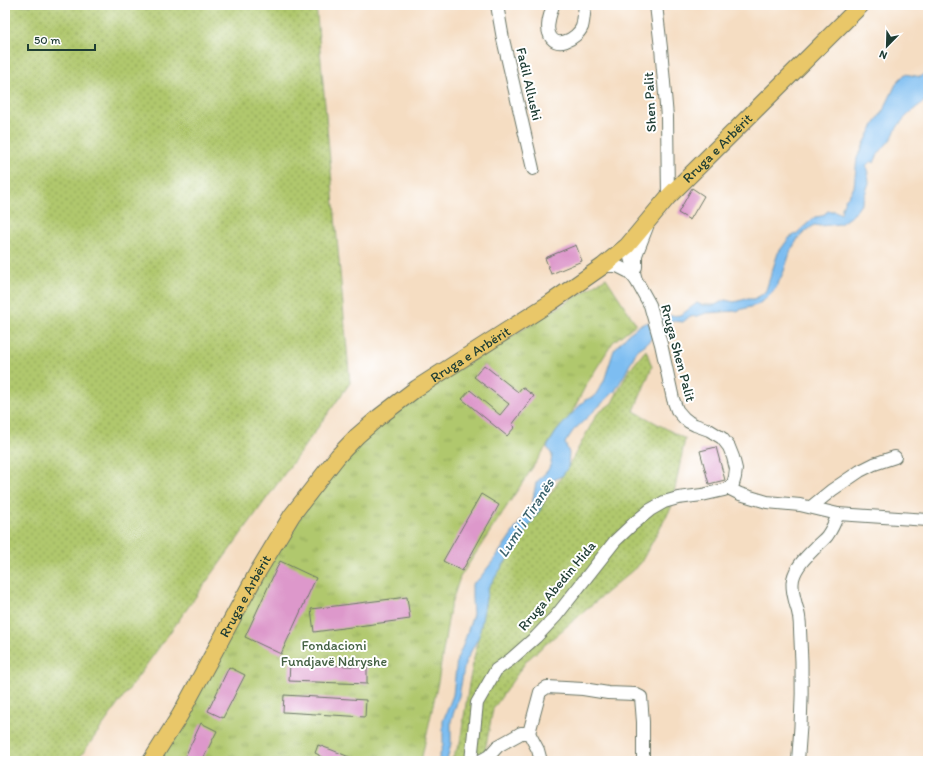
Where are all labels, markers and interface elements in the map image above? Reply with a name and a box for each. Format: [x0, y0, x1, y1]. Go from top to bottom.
scale bar [28, 26, 95, 52]
north arrow [867, 26, 907, 66]
text: 50 m [34, 33, 60, 47]
street label: Fadil Allushi [512, 46, 546, 122]
text: N [877, 47, 889, 62]
street label: Shen Palit [640, 71, 660, 133]
street label: Rruga e Arbërit [679, 110, 756, 186]
street label: Rruga Shen Palit [657, 302, 699, 404]
street label: Rruga e Arbërit [427, 322, 513, 386]
water label: Lumi i Tiranës [494, 474, 559, 561]
street label: Rruga Abedin Hida [514, 537, 600, 634]
street label: Rruga e Arbërit [215, 552, 275, 640]
park label: Fondacioni Fundjavë Ndryshe [281, 637, 387, 670]

